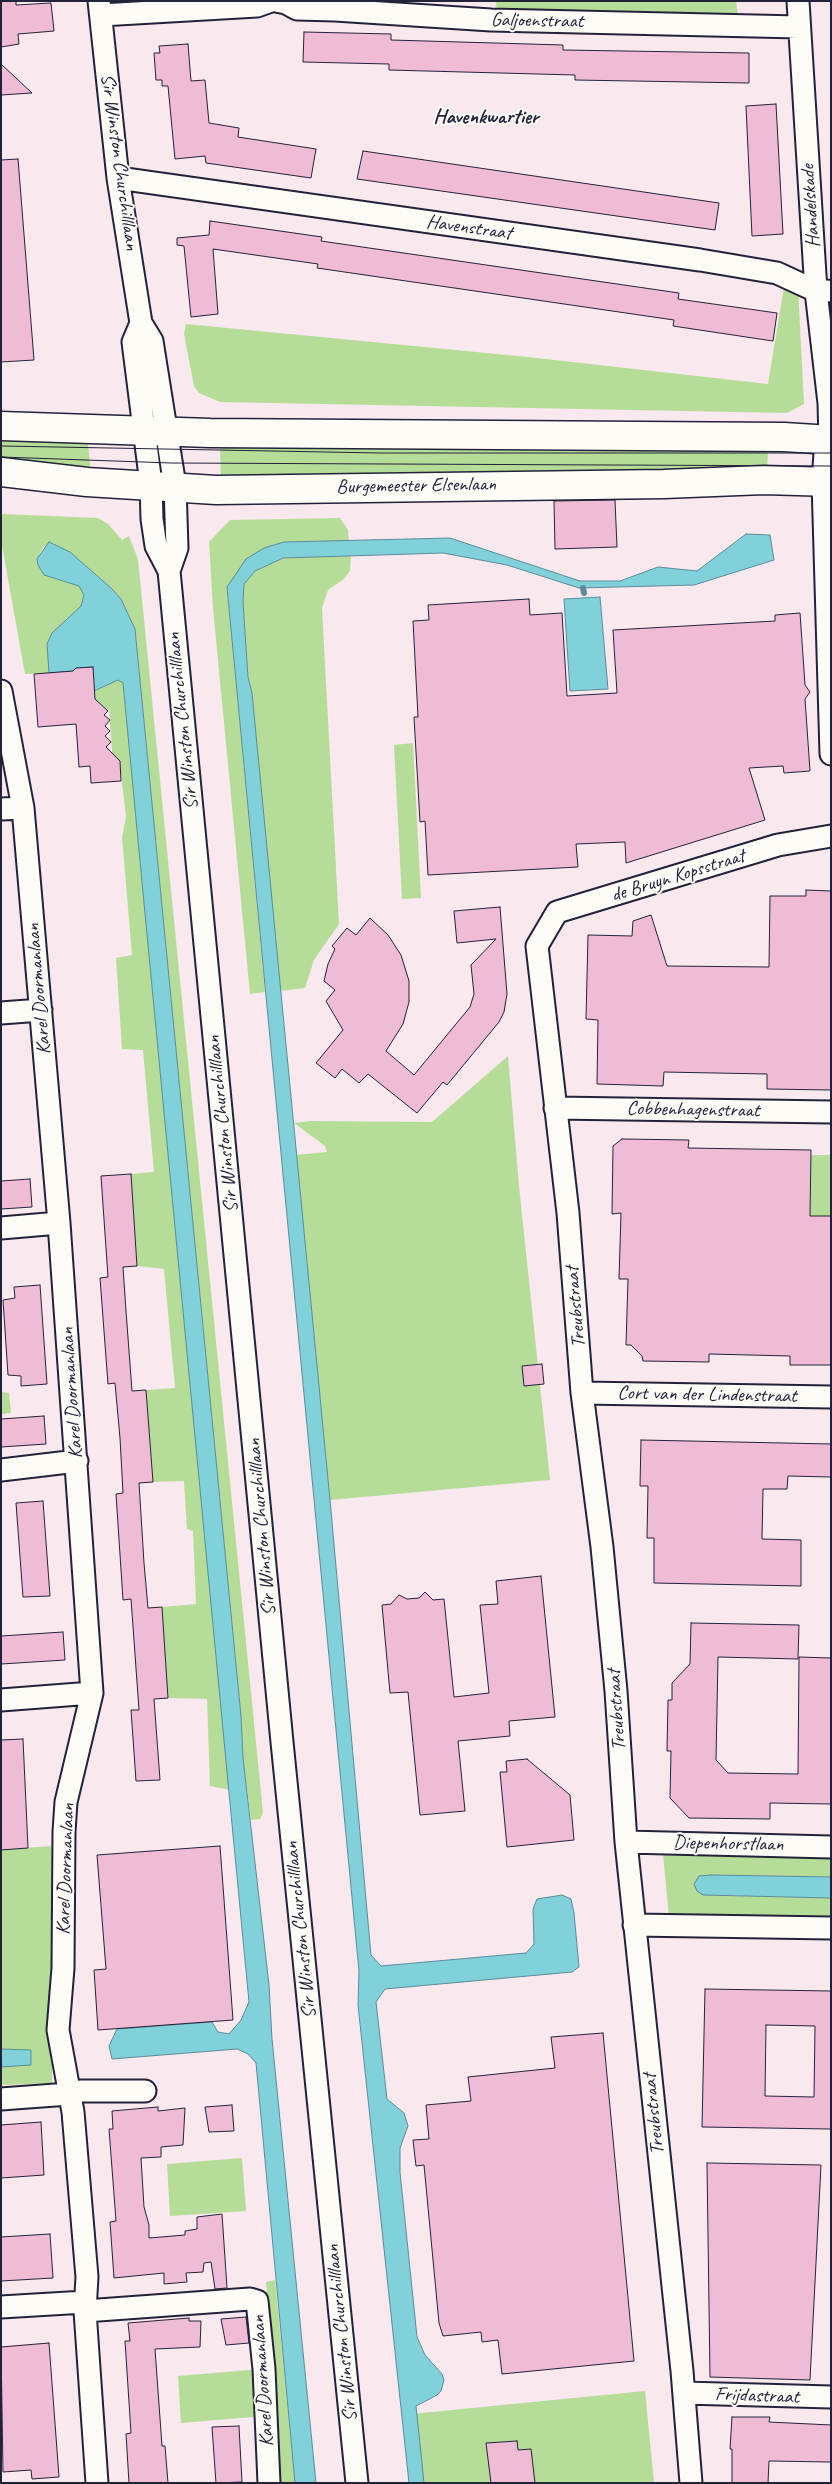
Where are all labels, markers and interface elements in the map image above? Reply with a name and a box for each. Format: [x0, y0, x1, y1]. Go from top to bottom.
street label: Galjoenstraat [491, 8, 583, 34]
street label: Sir Winston Churchilllaan [95, 72, 143, 252]
district label: Havenkwartier [433, 104, 539, 130]
street label: Handelskade [796, 164, 826, 248]
street label: Havenstraat [425, 210, 513, 246]
street label: Burgemeester Elsenlaan [336, 473, 496, 499]
street label: Sir Winston Churchilllaan [162, 631, 204, 811]
street label: de Bruyn Kopsstraat [608, 844, 748, 908]
street label: Karel Doormanlaan [21, 922, 57, 1056]
street label: Sir Winston Churchilllaan [202, 1034, 244, 1214]
street label: Cobbenhagenstraat [626, 1097, 760, 1123]
street label: Treubstraat [560, 1265, 592, 1349]
street label: Karel Doormanlaan [55, 1327, 89, 1459]
street label: Cort van der Lindenstraat [617, 1381, 797, 1409]
street label: Sir Winston Churchilllaan [242, 1437, 282, 1617]
street label: Treubstraat [602, 1668, 632, 1752]
street label: Karel Doormanlaan [52, 1803, 80, 1935]
street label: Diepenhorstlaan [673, 1831, 783, 1857]
street label: Sir Winston Churchilllaan [280, 1840, 322, 2020]
street label: Treubstraat [638, 2072, 670, 2156]
street label: Sir Winston Churchilllaan [321, 2243, 363, 2423]
street label: Karel Doormanlaan [246, 2315, 280, 2447]
street label: Frijdastraat [715, 2383, 799, 2409]

